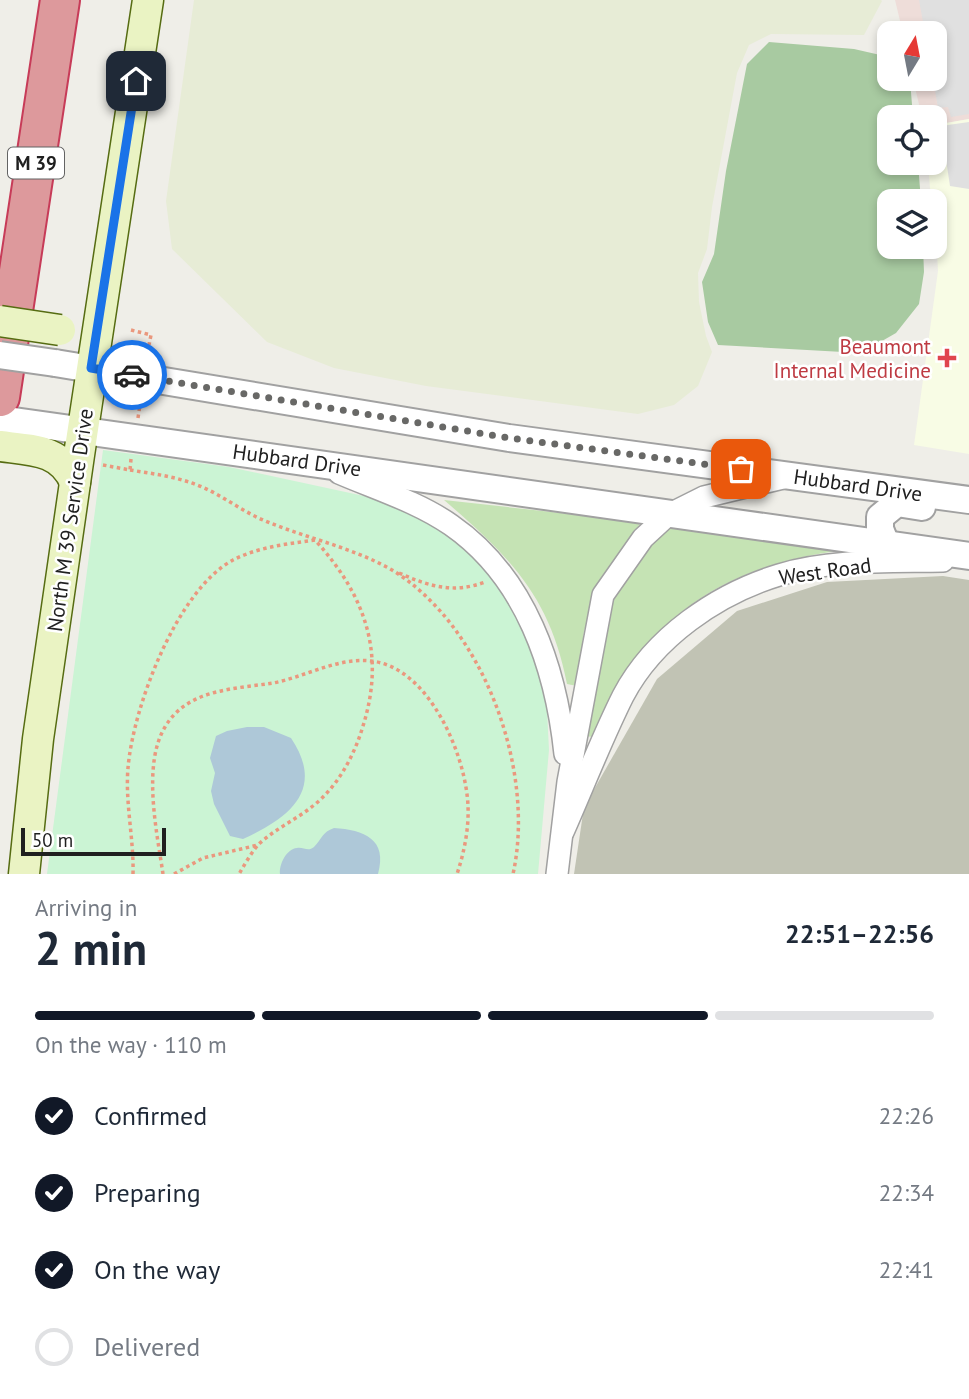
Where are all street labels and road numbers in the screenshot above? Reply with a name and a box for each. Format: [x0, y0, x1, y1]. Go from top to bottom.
road number: M 39 [8, 148, 64, 178]
street label: North M 39 Service Drive [41, 407, 99, 633]
street label: Hubbard Drive [231, 438, 363, 482]
street label: Hubbard Drive [792, 463, 924, 507]
street label: West Road [777, 551, 873, 591]

